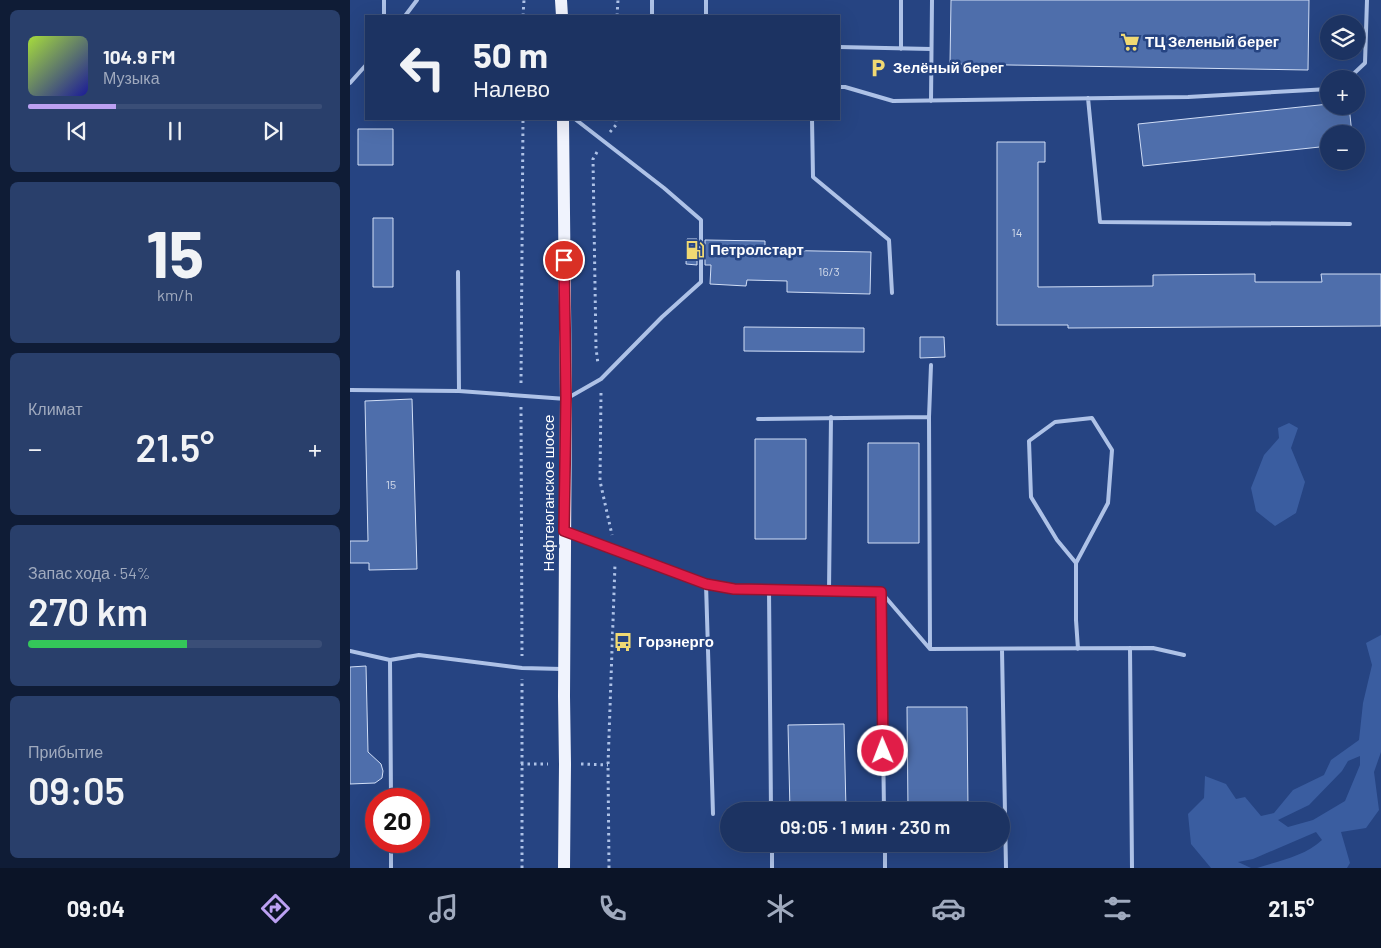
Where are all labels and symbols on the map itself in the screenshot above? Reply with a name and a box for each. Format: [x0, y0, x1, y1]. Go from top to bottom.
supermarket icon: ТЦ Зеленый берег [1119, 31, 1141, 53]
place label: ТЦ Зеленый берег [1145, 32, 1279, 50]
parking icon: Зелёный берег [867, 57, 889, 79]
place label: Зелёный берег [893, 58, 1004, 76]
house number: 14 [1012, 225, 1022, 239]
pin [543, 239, 585, 281]
fuel station icon: Петролстарт [684, 239, 706, 261]
place label: Петролстарт [710, 240, 804, 258]
house number: 16/3 [818, 264, 840, 278]
street label: Нефтеюганское шоссе [539, 415, 557, 571]
house number: 15 [386, 477, 396, 491]
bus stop icon: Горэнерго [612, 631, 634, 653]
place label: Горэнерго [638, 632, 714, 650]
position arrow [856, 724, 908, 776]
speed limit sign: 20 [365, 788, 430, 853]

